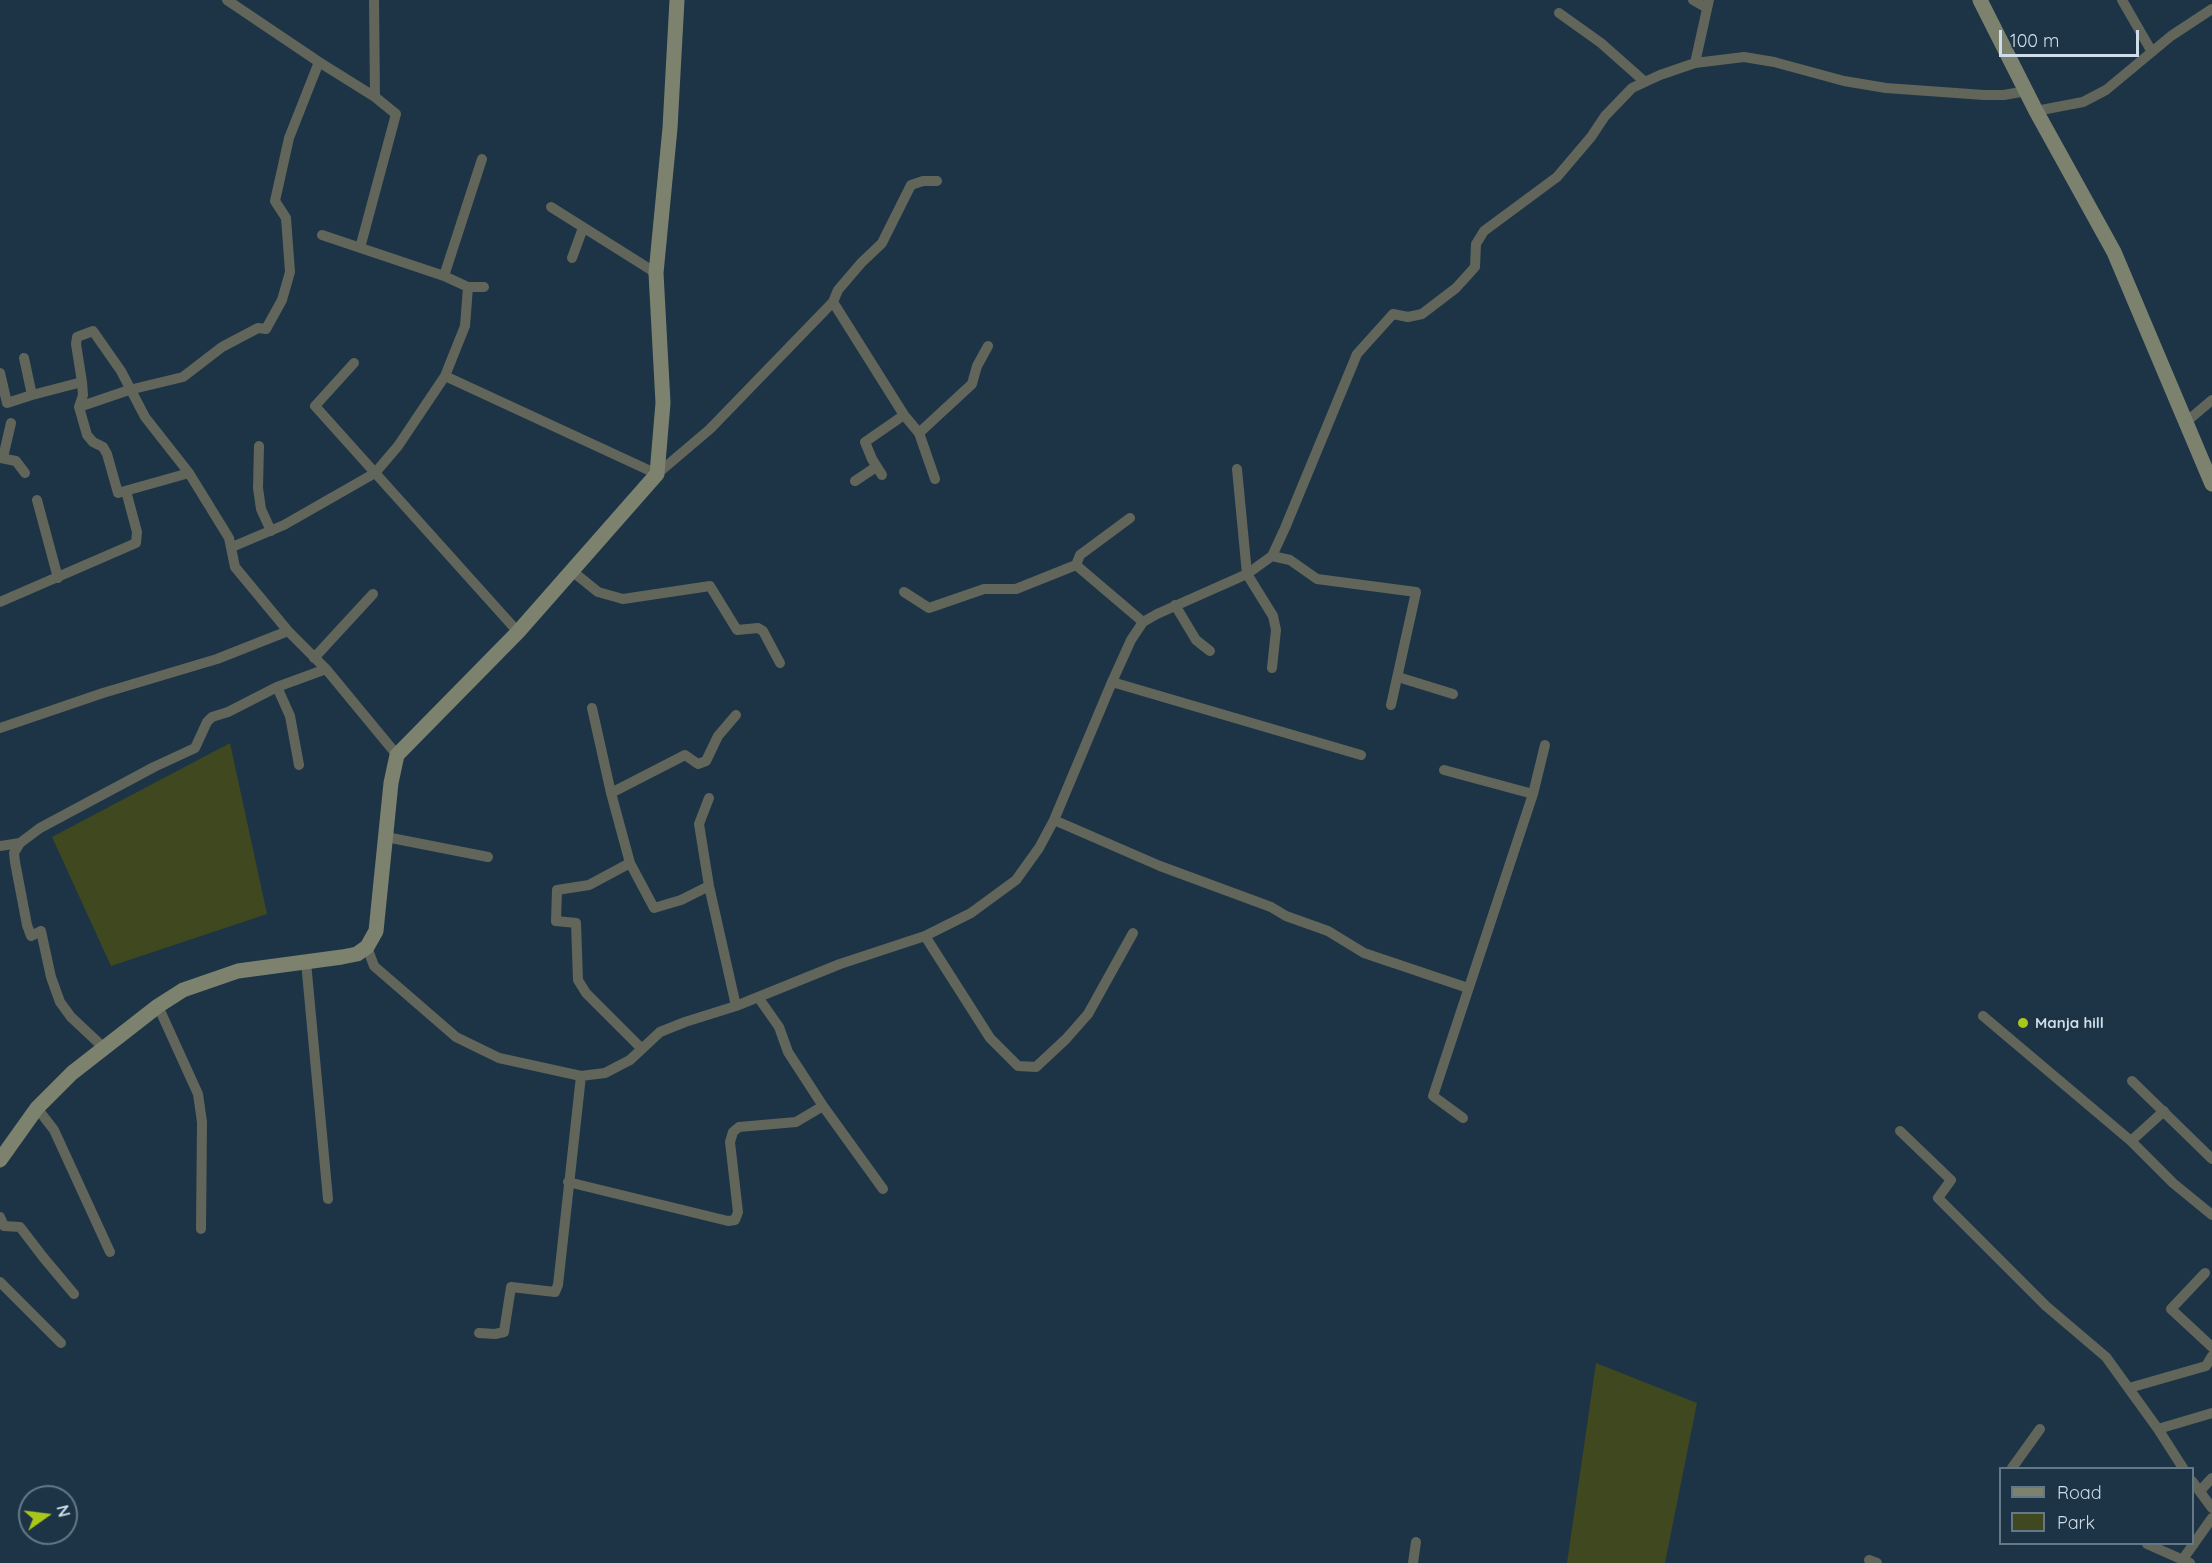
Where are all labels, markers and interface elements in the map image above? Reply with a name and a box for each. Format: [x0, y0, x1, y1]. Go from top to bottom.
scale bar [2002, 18, 2142, 56]
text: 100 m [2010, 29, 2059, 52]
place label: Manja hill [2035, 1014, 2104, 1032]
marker: Manja hill [2016, 1016, 2030, 1030]
legend [1999, 1467, 2194, 1545]
text: Road [2057, 1481, 2102, 1504]
north arrow [18, 1485, 78, 1545]
text: N [52, 1503, 75, 1519]
text: Park [2057, 1511, 2095, 1534]

